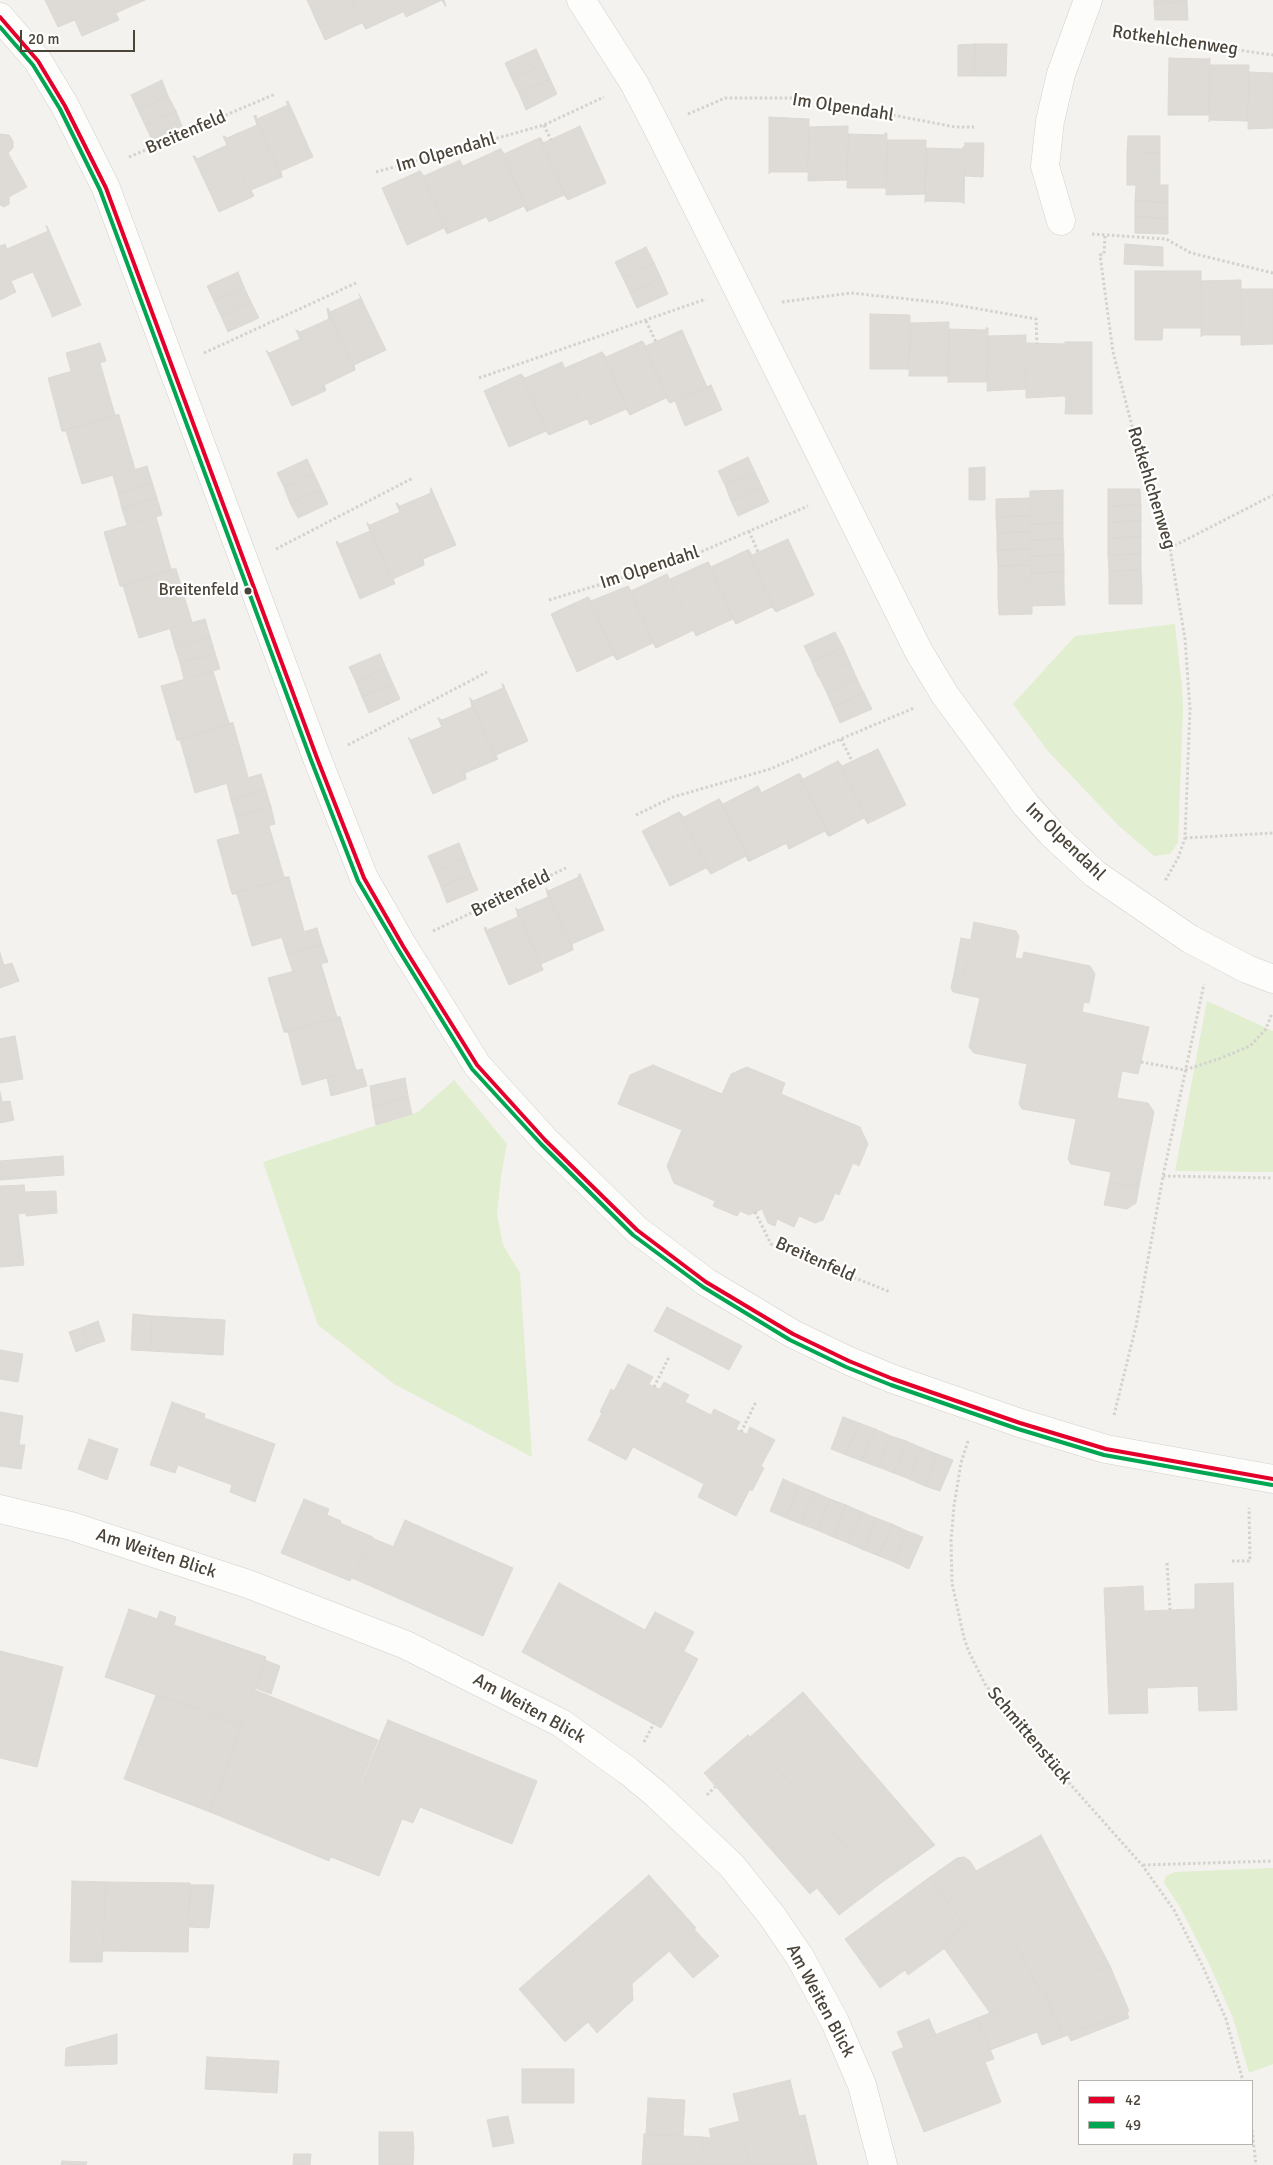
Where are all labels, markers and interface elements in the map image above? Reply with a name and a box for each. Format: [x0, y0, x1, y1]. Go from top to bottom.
scale bar [22, 20, 138, 52]
street label: Rotkehlchenweg [1111, 21, 1239, 61]
text: 20 m [28, 30, 59, 48]
street label: Im Olpendahl [791, 89, 895, 127]
street label: Breitenfeld [143, 106, 229, 160]
street label: Im Olpendahl [394, 128, 498, 178]
street label: Rotkehlchenweg [1122, 424, 1180, 552]
street label: Im Olpendahl [598, 542, 702, 594]
place label: Breitenfeld [158, 581, 239, 601]
marker: Breitenfeld [243, 586, 253, 596]
street label: Im Olpendahl [1021, 799, 1109, 885]
street label: Breitenfeld [468, 866, 554, 922]
street label: Breitenfeld [772, 1233, 858, 1287]
street label: Am Weiten Blick [93, 1524, 219, 1584]
street label: Am Weiten Blick [469, 1669, 589, 1749]
street label: Schmittenstück [982, 1683, 1076, 1789]
street label: Am Weiten Blick [781, 1941, 859, 2061]
legend [1078, 2080, 1253, 2145]
text: 42 [1125, 2091, 1141, 2109]
text: 49 [1125, 2116, 1141, 2134]

